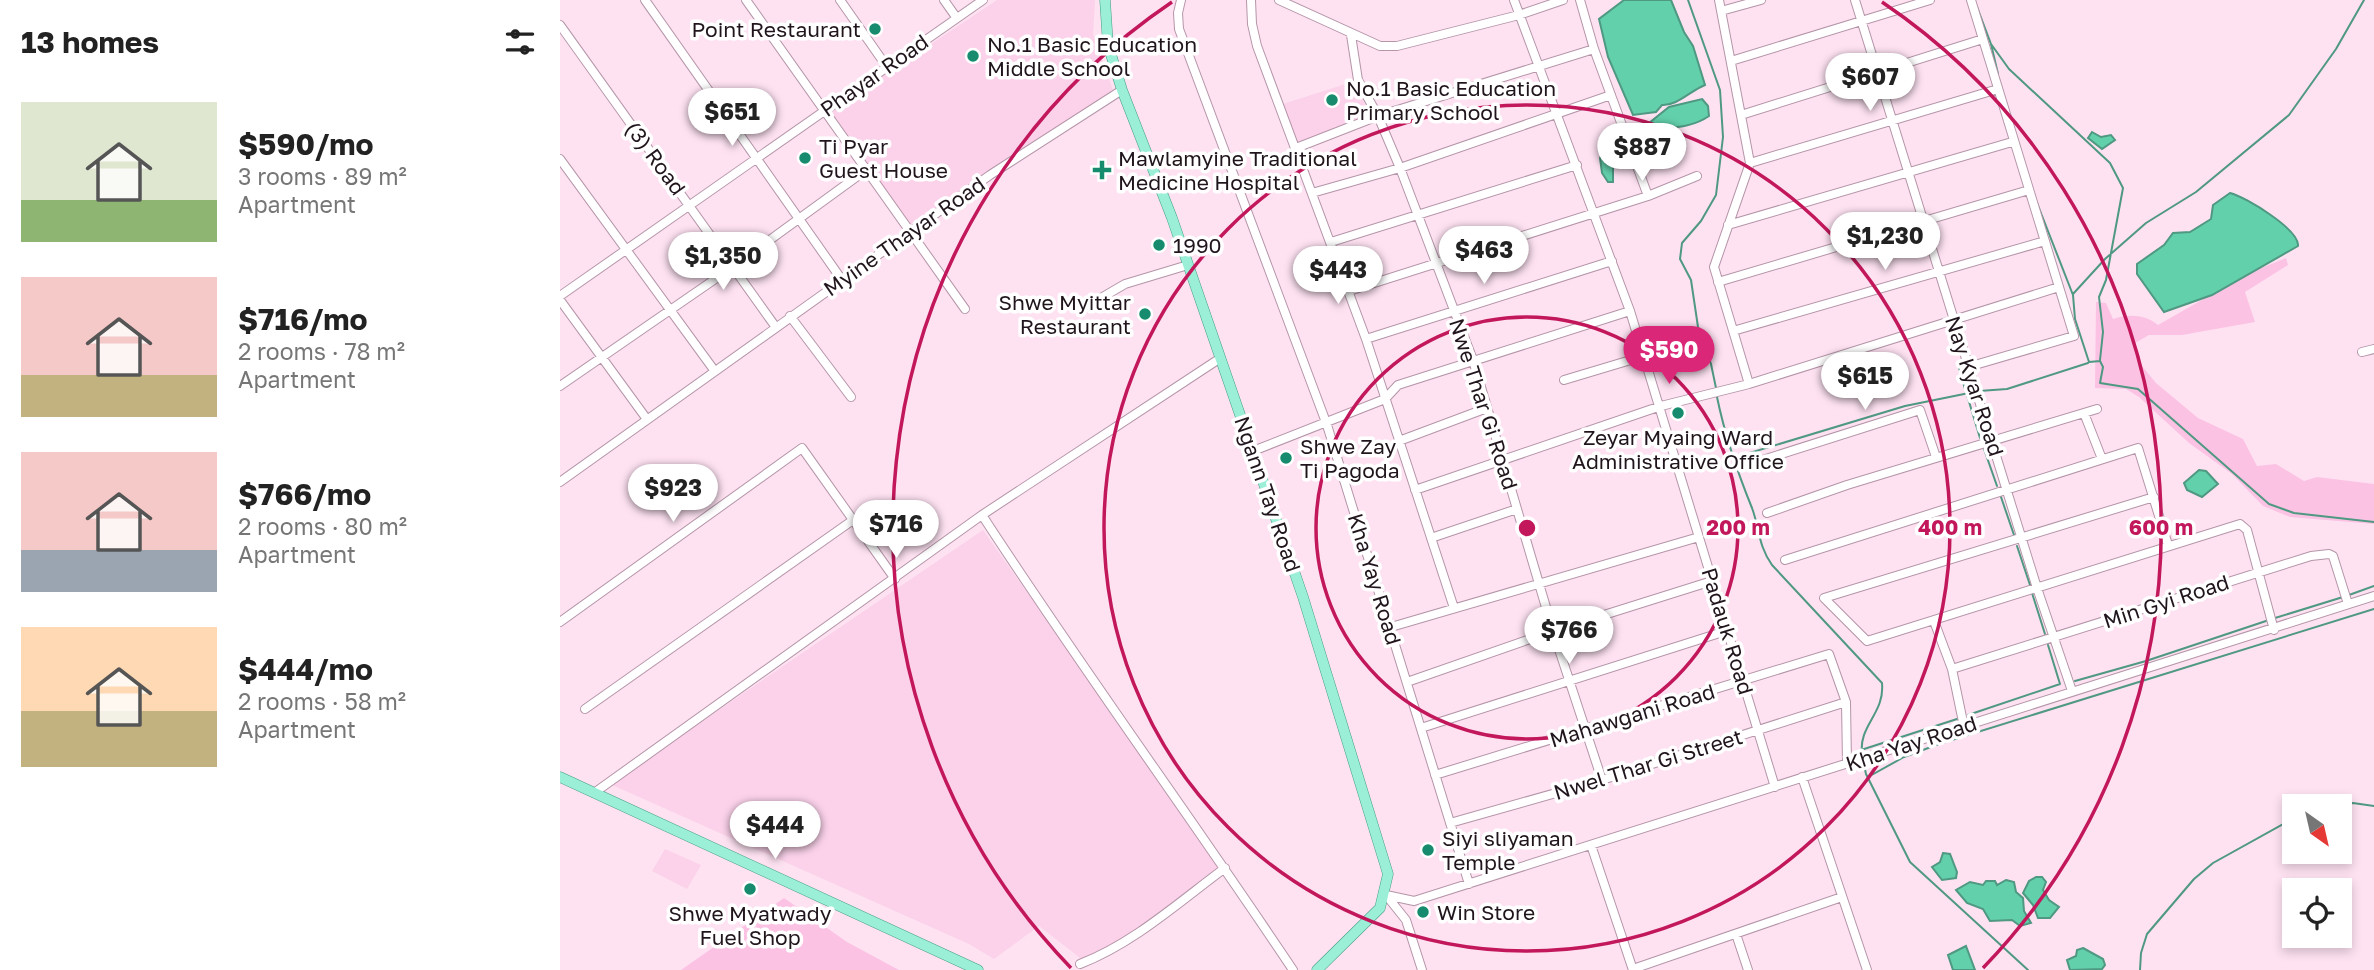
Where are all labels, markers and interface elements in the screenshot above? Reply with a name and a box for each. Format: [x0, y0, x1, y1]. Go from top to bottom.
place label: Point Restaurant [692, 16, 861, 42]
marker: Point Restaurant [867, 21, 883, 37]
icon: filters [501, 23, 539, 61]
text: 13 homes [21, 24, 159, 60]
street label: Phayar Road [815, 28, 933, 122]
place label: No.1 Basic Education Middle School [987, 31, 1197, 81]
marker: No.1 Basic Education Middle School [965, 48, 981, 64]
pin: $607 [1829, 54, 1911, 113]
text: $607 [1841, 62, 1899, 90]
place label: No.1 Basic Education Primary School [1346, 75, 1556, 125]
pin: $651 [691, 88, 773, 148]
marker: No.1 Basic Education Primary School [1324, 92, 1340, 108]
text: $651 [704, 97, 760, 125]
street label: (3) Road [621, 116, 691, 200]
pin: $887 [1601, 124, 1683, 183]
text: $590/mo [238, 126, 374, 162]
icon: home [77, 130, 161, 214]
text: $887 [1613, 132, 1671, 160]
place label: Ti Pyar Guest House [819, 133, 948, 183]
place label: Mawlamyine Traditional Medicine Hospital [1118, 145, 1357, 195]
marker: Ti Pyar Guest House [797, 150, 813, 166]
marker: Mawlamyine Traditional Medicine Hospital [1092, 160, 1112, 180]
text: 3 rooms · 89 m² [238, 162, 407, 190]
street label: Myine Thayar Road [818, 171, 990, 301]
text: Apartment [238, 190, 356, 218]
pin: $1,230 [1828, 212, 1942, 272]
text: $1,230 [1846, 221, 1924, 249]
pin: $463 [1443, 226, 1525, 286]
pin: $1,350 [666, 232, 780, 292]
place label: 1990 [1173, 232, 1222, 258]
text: $463 [1455, 235, 1513, 263]
marker: 1990 [1151, 237, 1167, 253]
text: $1,350 [684, 241, 762, 269]
pin: $443 [1297, 246, 1379, 306]
text: $443 [1309, 255, 1367, 283]
place label: Shwe Myittar Restaurant [999, 289, 1131, 339]
text: $716/mo [238, 301, 368, 337]
icon: home [77, 305, 161, 389]
marker: Shwe Myittar Restaurant [1137, 306, 1153, 322]
street label: Nay Kyar Road [1940, 313, 2010, 459]
street label: Nwe Thar Gi Road [1444, 315, 1524, 493]
pin: $590 [1628, 326, 1710, 386]
text: $590 [1640, 335, 1699, 363]
text: 2 rooms · 78 m² [238, 337, 405, 365]
pin: $615 [1824, 352, 1906, 412]
text: $615 [1837, 361, 1893, 389]
text: Apartment [238, 365, 356, 393]
marker: Zeyar Myaing Ward Administrative Office [1670, 405, 1686, 421]
street label: Ngann Tay Road [1229, 413, 1307, 575]
place label: Zeyar Myaing Ward Administrative Office [1572, 424, 1784, 474]
place label: Shwe Zay Ti Pagoda [1300, 433, 1400, 483]
marker: Shwe Zay Ti Pagoda [1278, 450, 1294, 466]
pin: $923 [632, 464, 714, 524]
text: $923 [644, 473, 702, 501]
text: $766/mo [238, 476, 371, 512]
icon: home [77, 480, 161, 564]
pin: $716 [855, 500, 937, 560]
text: $716 [869, 509, 923, 537]
street label: Kha Yay Road [1343, 510, 1407, 648]
text: 2 rooms · 80 m² [238, 512, 407, 540]
text: 200 m [1706, 514, 1770, 540]
text: 400 m [1918, 514, 1982, 540]
text: 600 m [2129, 514, 2193, 540]
centre of rings [1515, 516, 1539, 540]
text: Apartment [238, 540, 356, 568]
street label: Padauk Road [1696, 564, 1760, 698]
street label: Min Gyi Road [2100, 568, 2232, 634]
pin: $766 [1528, 606, 1610, 666]
text: $766 [1540, 615, 1598, 643]
text: $444/mo [238, 651, 373, 687]
icon: home [77, 655, 161, 739]
street label: Mahawgani Road [1546, 678, 1718, 752]
text: 2 rooms · 58 m² [238, 687, 406, 715]
street label: Kha Yay Road [1842, 710, 1980, 776]
text: Apartment [238, 715, 356, 743]
street label: Nwel Thar Gi Street [1550, 723, 1746, 805]
north arrow [2282, 794, 2352, 864]
map controls [2282, 794, 2352, 948]
pin: $444 [734, 802, 816, 861]
text: $444 [746, 810, 804, 838]
place label: Siyi sliyaman Temple [1442, 825, 1574, 875]
marker: Siyi sliyaman Temple [1420, 842, 1436, 858]
button: locate [2282, 878, 2352, 948]
marker: Shwe Myatwady Fuel Shop [742, 881, 758, 897]
place label: Win Store [1437, 899, 1535, 925]
place label: Shwe Myatwady Fuel Shop [669, 900, 832, 950]
marker: Win Store [1415, 904, 1431, 920]

